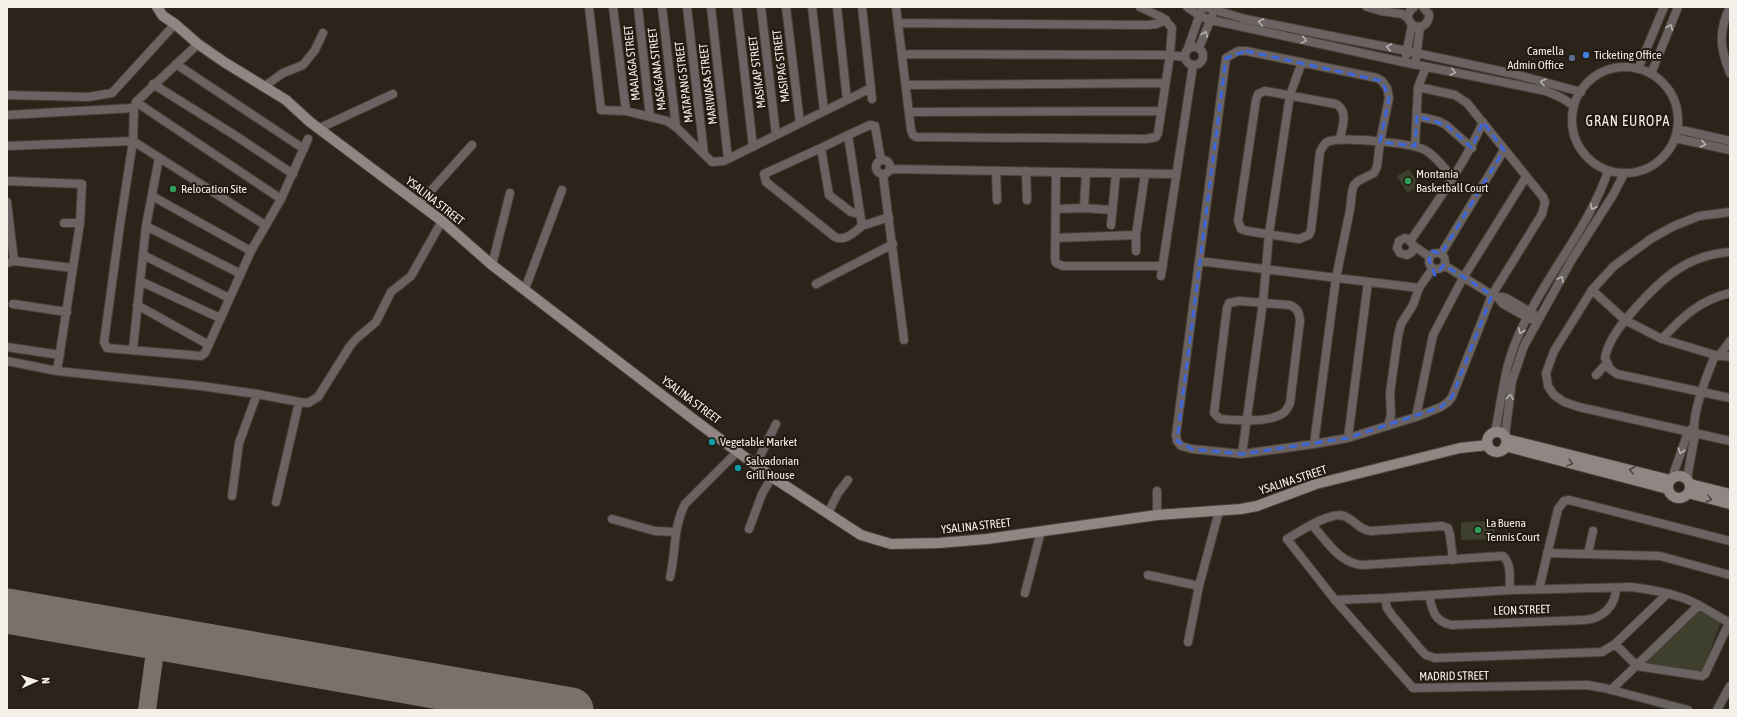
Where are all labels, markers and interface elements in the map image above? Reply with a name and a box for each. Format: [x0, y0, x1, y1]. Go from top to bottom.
one-way arrow [1258, 19, 1264, 27]
street label: MAALAGA STREET [621, 24, 643, 102]
one-way arrow [1665, 24, 1673, 32]
street label: MASAGANA STREET [645, 26, 669, 111]
street label: MASIPAG STREET [770, 28, 792, 103]
one-way arrow [1200, 30, 1208, 37]
street label: MASIKAP STREET [746, 34, 768, 109]
one-way arrow [1301, 36, 1307, 44]
street label: MATAPANG STREET [672, 40, 696, 124]
street label: MARIWASA STREET [696, 42, 720, 125]
one-way arrow [1386, 44, 1392, 52]
place label: Camella Admin Office [1507, 44, 1564, 72]
place label: Ticketing Office [1594, 48, 1662, 62]
marker: Ticketing Office [1581, 50, 1591, 60]
marker: Camella Admin Office [1567, 53, 1577, 63]
one-way arrow [1449, 67, 1456, 76]
one-way arrow [1540, 78, 1546, 86]
district label: GRAN EUROPA [1586, 113, 1670, 129]
one-way arrow [1700, 139, 1706, 147]
place label: Montania Basketball Court [1416, 167, 1489, 195]
street label: YSALINA STREET [403, 174, 468, 229]
marker: Montania Basketball Court [1403, 176, 1413, 186]
place label: Relocation Site [181, 182, 247, 196]
marker: Relocation Site [168, 184, 178, 194]
one-way arrow [1591, 202, 1598, 210]
one-way arrow [1557, 276, 1564, 283]
one-way arrow [1518, 326, 1526, 334]
street label: YSALINA STREET [659, 373, 724, 427]
one-way arrow [1505, 394, 1514, 400]
place label: Vegetable Market [720, 435, 798, 449]
marker: Vegetable Market [707, 437, 717, 447]
one-way arrow [1677, 448, 1686, 455]
place label: Salvadorian Grill House [746, 454, 799, 482]
one-way arrow [1567, 459, 1573, 467]
street label: YSALINA STREET [1257, 462, 1329, 498]
marker: Salvadorian Grill House [733, 463, 743, 473]
one-way arrow [1629, 467, 1635, 475]
one-way arrow [1706, 494, 1712, 502]
street label: YSALINA STREET [940, 515, 1012, 537]
place label: La Buena Tennis Court [1486, 516, 1541, 544]
marker: La Buena Tennis Court [1473, 525, 1483, 535]
street label: LEON STREET [1493, 602, 1552, 618]
north arrow [16, 661, 56, 701]
street label: MADRID STREET [1419, 668, 1490, 684]
text: N [40, 677, 52, 684]

